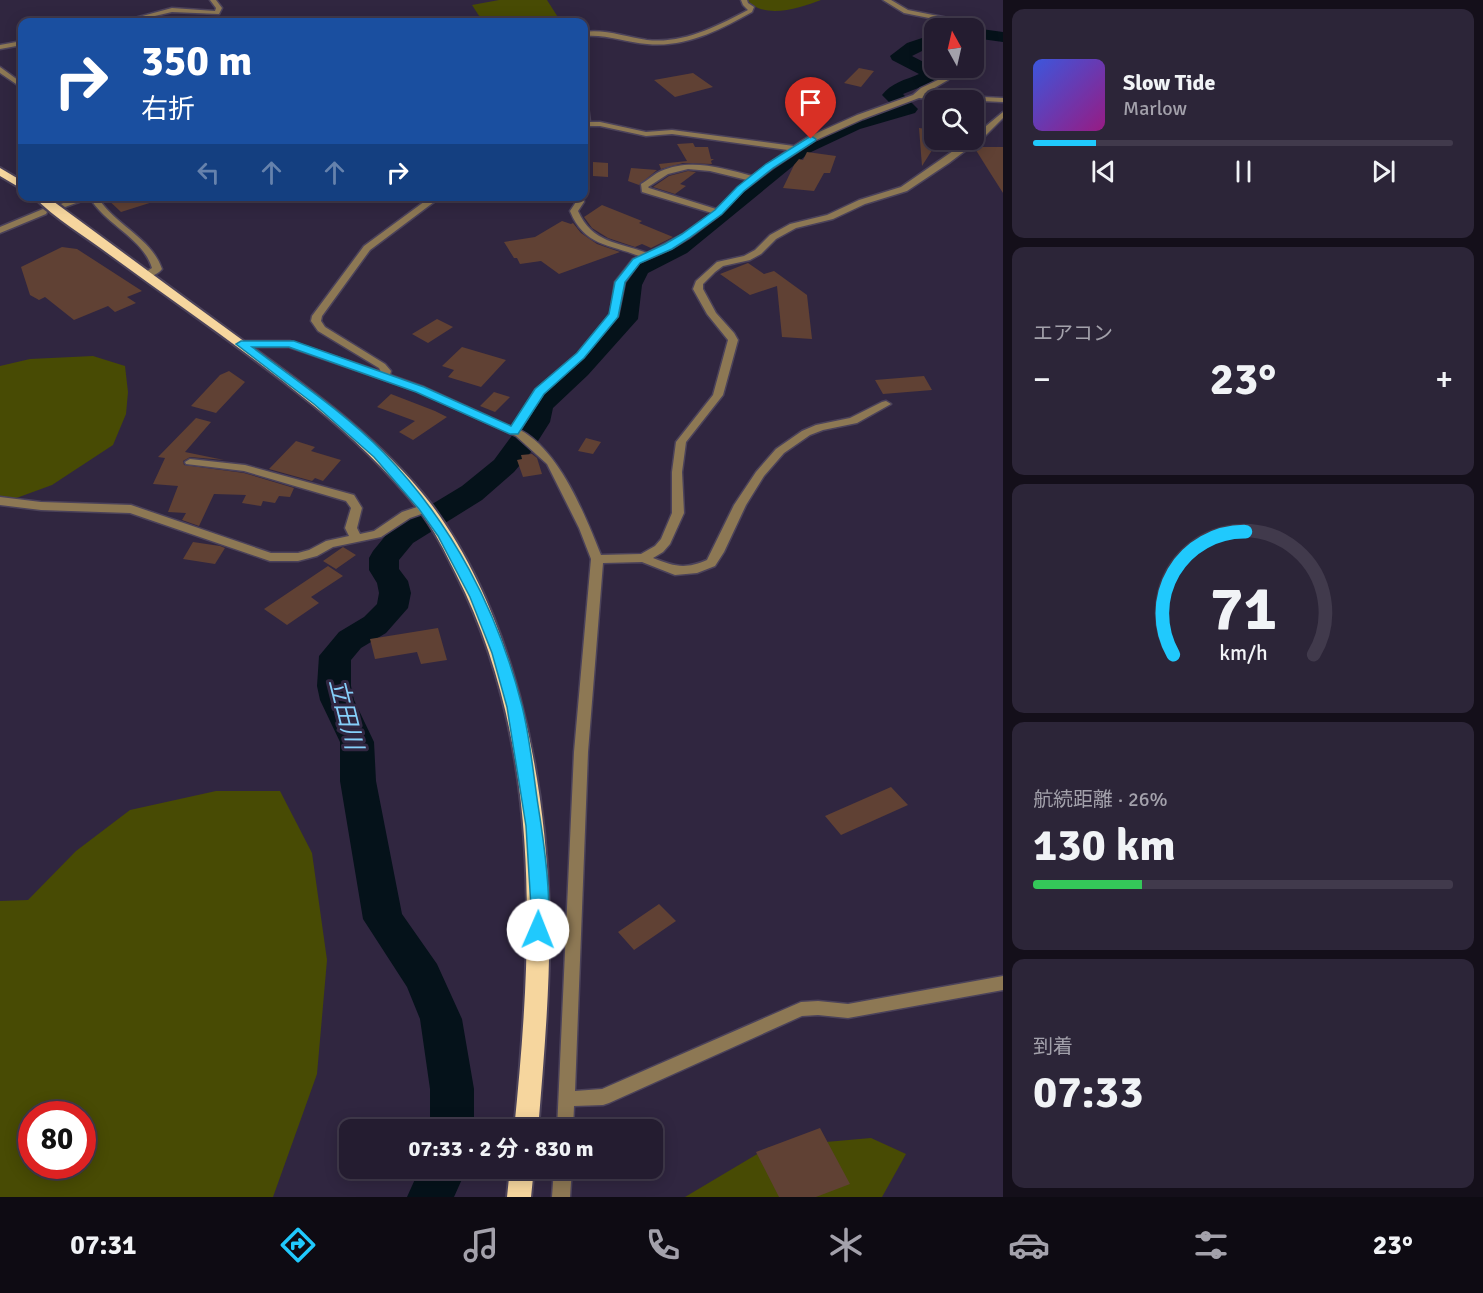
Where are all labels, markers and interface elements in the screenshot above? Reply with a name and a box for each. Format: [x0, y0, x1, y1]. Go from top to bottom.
north arrow [924, 18, 984, 78]
map controls [924, 18, 984, 150]
text: 350 m [141, 36, 252, 87]
icon: right [42, 42, 120, 120]
text: Slow Tide [1123, 69, 1215, 96]
pin [785, 77, 836, 139]
icon: arrive [794, 86, 827, 119]
button: search [924, 90, 984, 150]
text: 右折 [141, 93, 195, 126]
text: Marlow [1123, 96, 1187, 121]
icon: previous [1087, 155, 1120, 188]
icon: pause [1227, 155, 1260, 188]
icon: next [1367, 155, 1400, 188]
icon: left [192, 156, 225, 189]
icon: ahead [255, 156, 288, 189]
icon: ahead [318, 156, 351, 189]
icon: right [381, 156, 414, 189]
text: エアコン [1033, 321, 1113, 346]
text: 23° [1210, 352, 1276, 407]
text: − [1033, 359, 1051, 400]
text: + [1435, 359, 1453, 400]
text: 71 [1209, 571, 1277, 648]
text: km/h [1219, 641, 1267, 667]
water label: 立田川 [323, 675, 370, 755]
text: 航続距離 · 26% [1033, 787, 1168, 812]
text: 130 km [1033, 818, 1176, 873]
position arrow [506, 898, 570, 962]
text: 到着 [1033, 1034, 1073, 1059]
text: 07:33 [1033, 1065, 1143, 1120]
speed limit sign: 80 [18, 1101, 96, 1179]
text: 07:33 · 2 分 · 830 m [409, 1135, 593, 1162]
icon: directions [277, 1224, 319, 1266]
icon: music [460, 1224, 502, 1266]
icon: phone [642, 1224, 684, 1266]
icon: climate [825, 1224, 867, 1266]
icon: car [1008, 1224, 1050, 1266]
icon: filters [1190, 1224, 1232, 1266]
text: 07:31 [70, 1229, 137, 1262]
text: 23° [1373, 1229, 1413, 1262]

